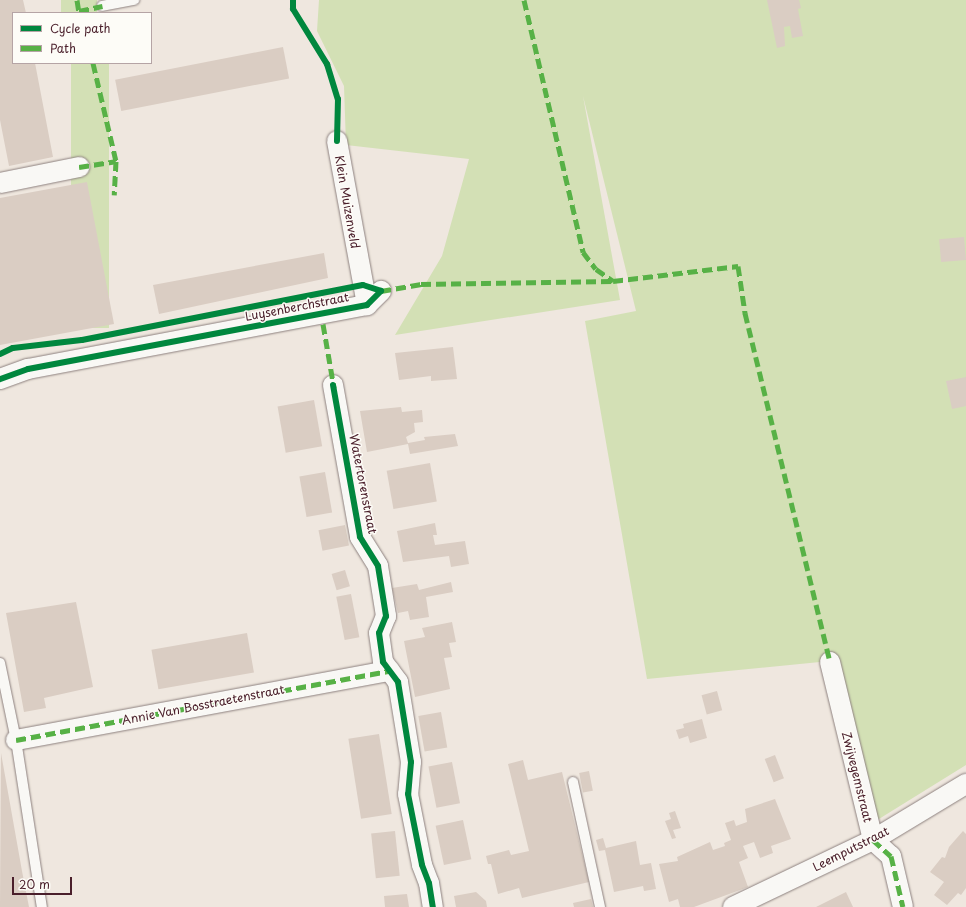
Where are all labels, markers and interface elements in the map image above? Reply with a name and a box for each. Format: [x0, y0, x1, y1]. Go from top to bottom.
legend [12, 12, 152, 64]
text: Cycle path [50, 19, 111, 37]
text: Path [50, 39, 76, 57]
street label: Klein Muizenveld [332, 154, 362, 250]
street label: Luysenberchstraat [244, 290, 350, 324]
street label: Watertorenstraat [346, 433, 380, 535]
street label: Annie Van Bosstraetenstraat [120, 682, 286, 728]
street label: Zwijvegemstraat [839, 730, 875, 824]
street label: Leemputstraat [810, 824, 892, 874]
scale bar [14, 869, 74, 895]
text: 20 m [19, 875, 50, 893]

